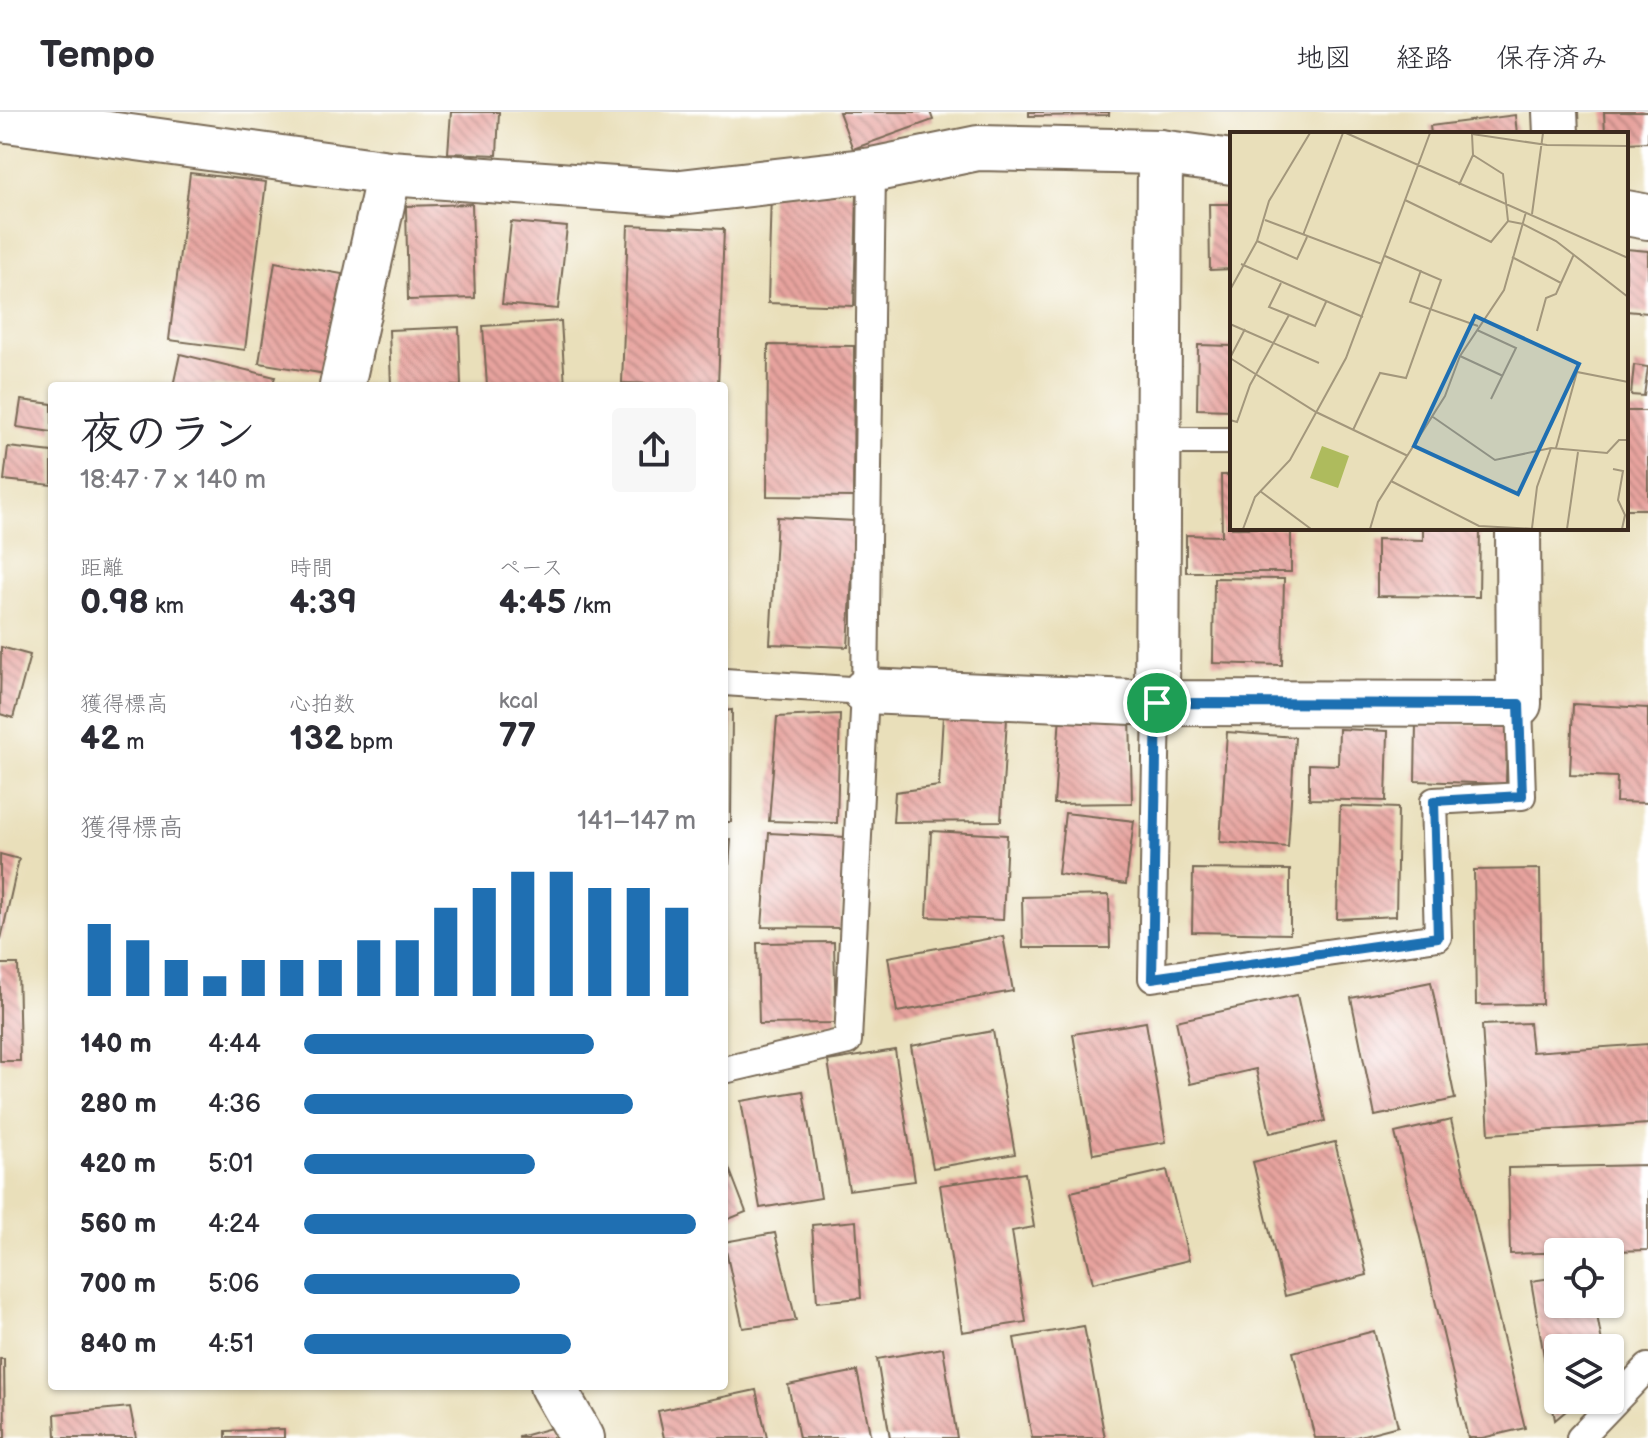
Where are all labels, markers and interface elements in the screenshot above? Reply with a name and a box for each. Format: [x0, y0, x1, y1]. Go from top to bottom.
text: Tempo [40, 33, 155, 78]
text: 地図 [1296, 42, 1352, 75]
text: 経路 [1396, 42, 1452, 75]
text: 保存済み [1496, 42, 1608, 75]
inset map [1230, 132, 1628, 530]
text: 夜のラン [80, 408, 256, 461]
button: share [612, 408, 696, 492]
text: 18:47 · 7 × 140 m [80, 465, 266, 496]
text: 距離 [80, 555, 124, 582]
text: 時間 [289, 555, 333, 582]
text: ペース [499, 555, 563, 582]
text: 0.98 [80, 582, 149, 623]
text: 4:39 [289, 582, 357, 623]
text: 4:45 [499, 582, 567, 623]
text: km [149, 593, 184, 620]
text: /km [567, 593, 611, 620]
pin [1123, 669, 1191, 737]
icon: arrive [1135, 681, 1179, 725]
text: kcal [499, 688, 538, 715]
text: 獲得標高 [80, 691, 168, 718]
text: 心拍数 [289, 691, 355, 718]
text: 77 [499, 715, 536, 756]
text: 42 [80, 718, 120, 759]
text: 132 [289, 718, 344, 759]
text: m [120, 729, 145, 756]
text: bpm [344, 729, 393, 756]
text: 141–147 m [577, 806, 696, 837]
text: 獲得標高 [80, 813, 184, 844]
text: 140 m [80, 1029, 152, 1060]
text: 4:44 [208, 1029, 261, 1060]
text: 280 m [80, 1089, 157, 1120]
text: 4:36 [208, 1089, 261, 1120]
text: 420 m [80, 1149, 156, 1180]
text: 5:01 [208, 1149, 254, 1180]
text: 560 m [80, 1209, 156, 1240]
text: 4:24 [208, 1209, 260, 1240]
map controls [1544, 1238, 1624, 1414]
button: locate [1544, 1238, 1624, 1318]
text: 700 m [80, 1269, 156, 1300]
text: 5:06 [208, 1269, 259, 1300]
text: 840 m [80, 1329, 156, 1360]
text: 4:51 [208, 1329, 254, 1360]
button: layers [1544, 1334, 1624, 1414]

